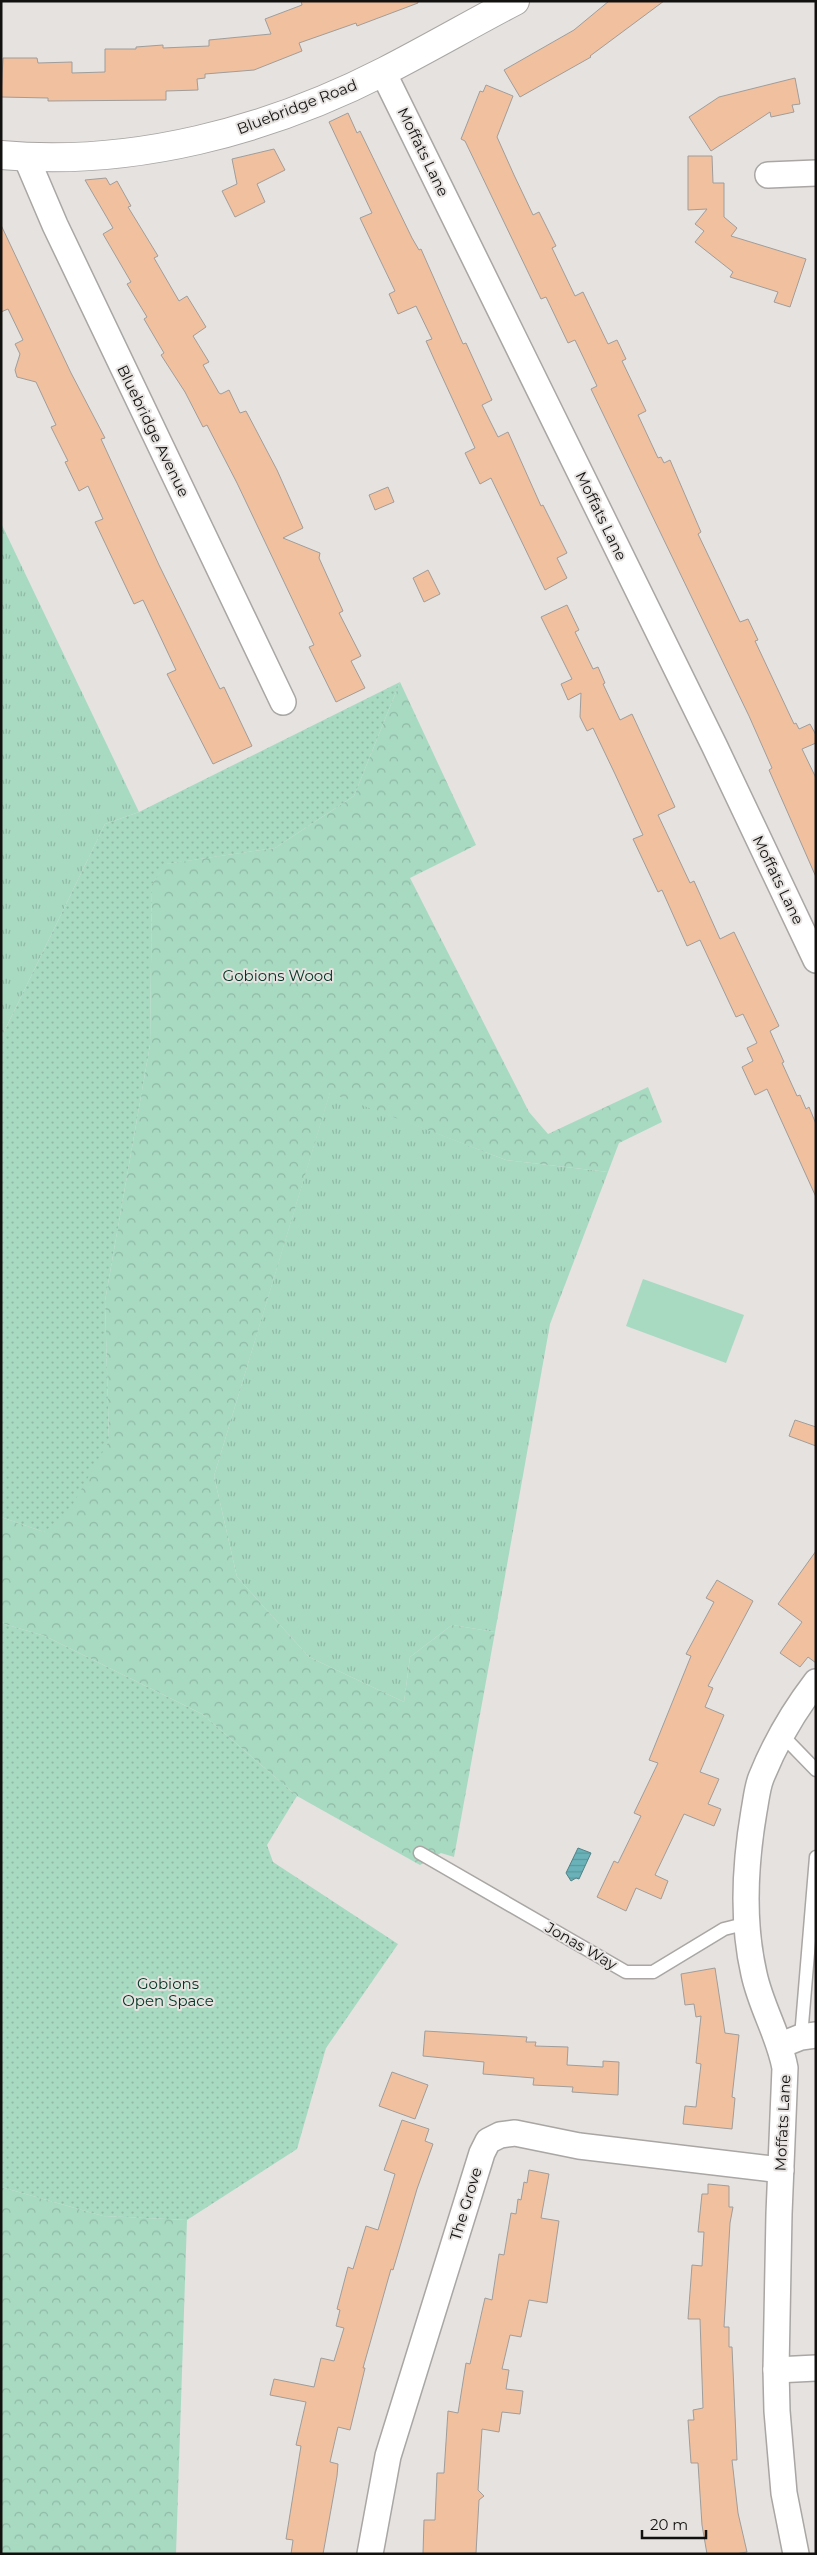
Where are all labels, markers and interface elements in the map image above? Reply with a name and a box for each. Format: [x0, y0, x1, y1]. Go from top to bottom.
street label: Bluebridge Road [234, 75, 360, 138]
street label: Moffats Lane [394, 104, 453, 199]
street label: Bluebridge Avenue [113, 362, 194, 500]
street label: Moffats Lane [572, 468, 631, 563]
street label: Moffats Lane [749, 832, 808, 927]
park label: Gobions Wood [223, 966, 333, 985]
street label: Jonas Way [541, 1917, 621, 1974]
park label: Gobions Open Space [122, 1974, 214, 2010]
street label: Moffats Lane [770, 2074, 795, 2172]
street label: The Grove [445, 2165, 486, 2243]
scale bar [642, 2508, 706, 2540]
text: 20 m [650, 2515, 688, 2534]

